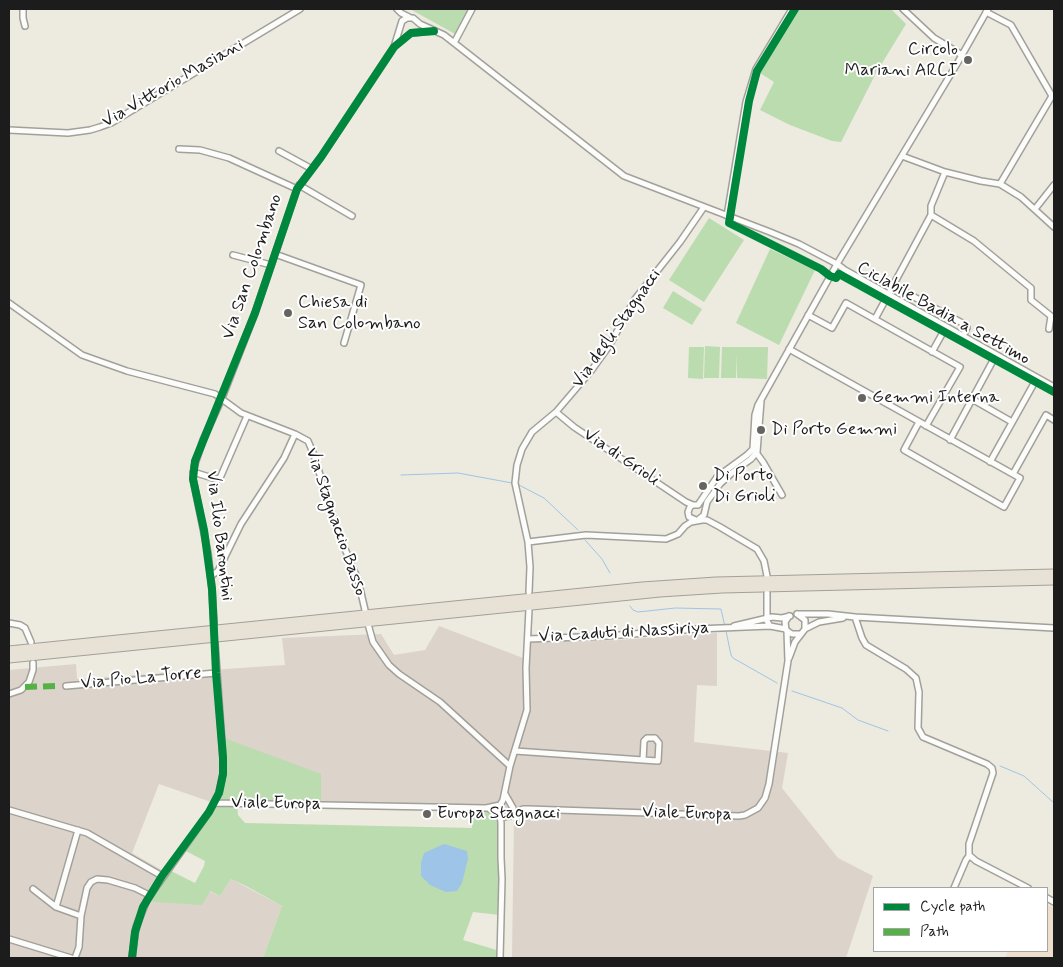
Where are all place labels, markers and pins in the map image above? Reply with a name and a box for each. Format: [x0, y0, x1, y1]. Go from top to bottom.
place label: Circolo Mariani ARCI [844, 39, 958, 82]
marker: Circolo Mariani ARCI [962, 54, 974, 66]
place label: Chiesa di San Colombano [298, 292, 421, 334]
marker: Chiesa di San Colombano [282, 307, 294, 319]
place label: Gemmi Interna [872, 387, 999, 409]
marker: Gemmi Interna [856, 392, 868, 404]
place label: Di Porto Gemmi [771, 419, 897, 441]
marker: Di Porto Gemmi [755, 424, 767, 436]
place label: Di Porto Di Grioli [713, 465, 776, 508]
marker: Di Porto Di Grioli [697, 480, 709, 492]
place label: Europa Stagnacci [437, 803, 560, 825]
marker: Europa Stagnacci [421, 808, 433, 820]

